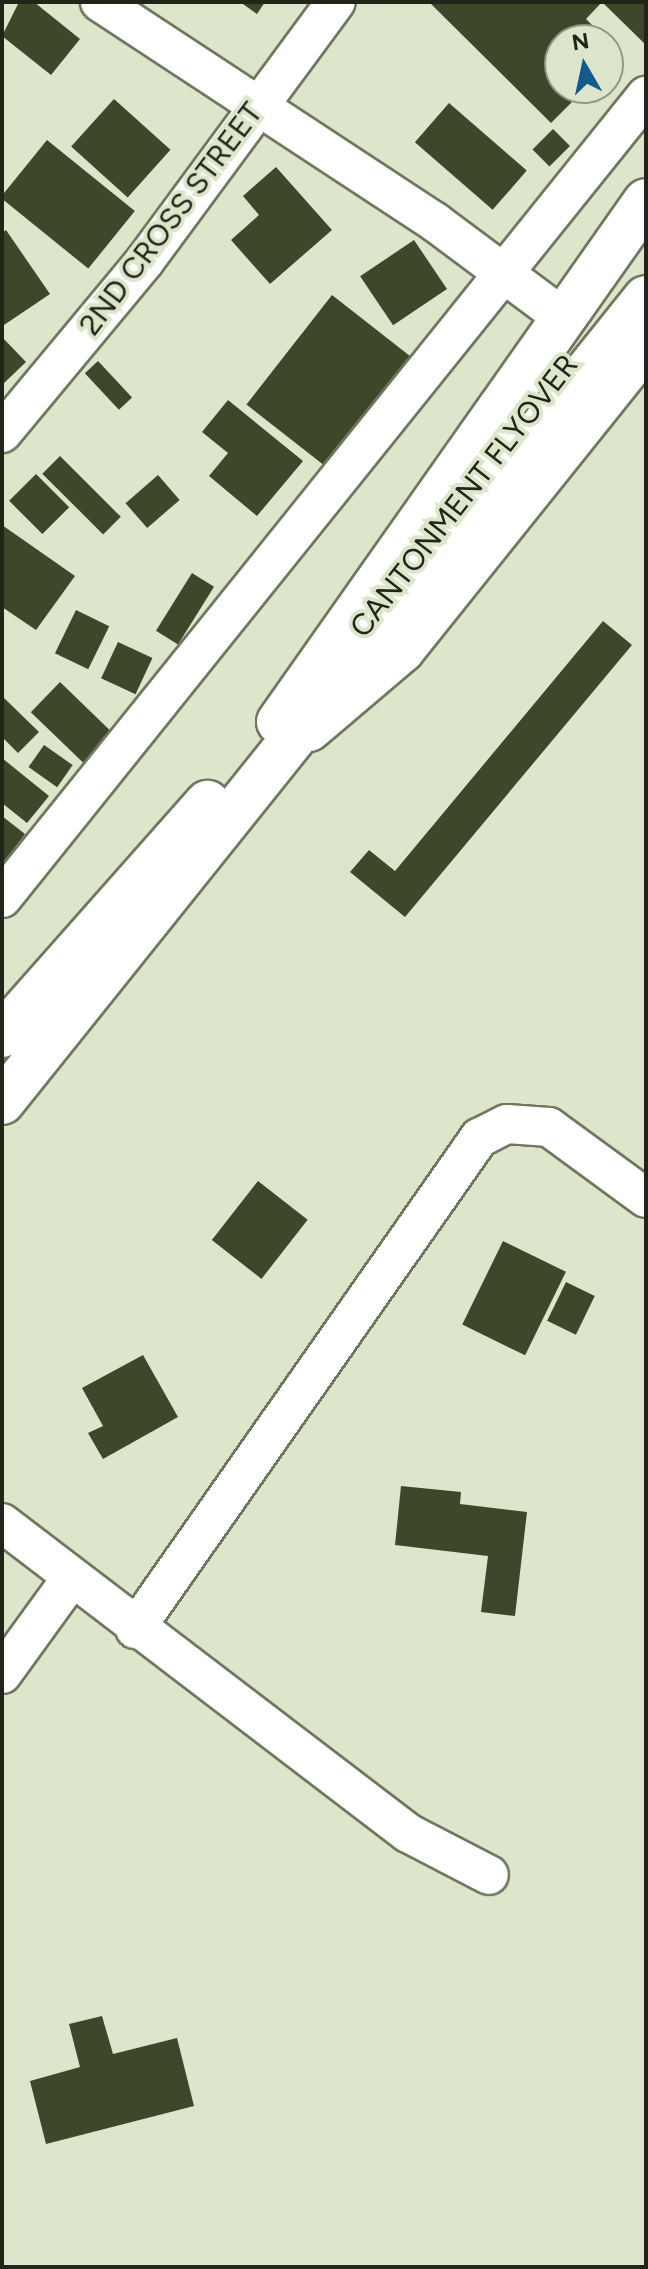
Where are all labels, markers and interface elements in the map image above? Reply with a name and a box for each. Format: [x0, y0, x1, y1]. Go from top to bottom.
north arrow [544, 24, 624, 104]
text: N [570, 27, 591, 56]
street label: 2ND CROSS STREET [72, 96, 270, 342]
street label: CANTONMENT FLYOVER [343, 348, 585, 644]

